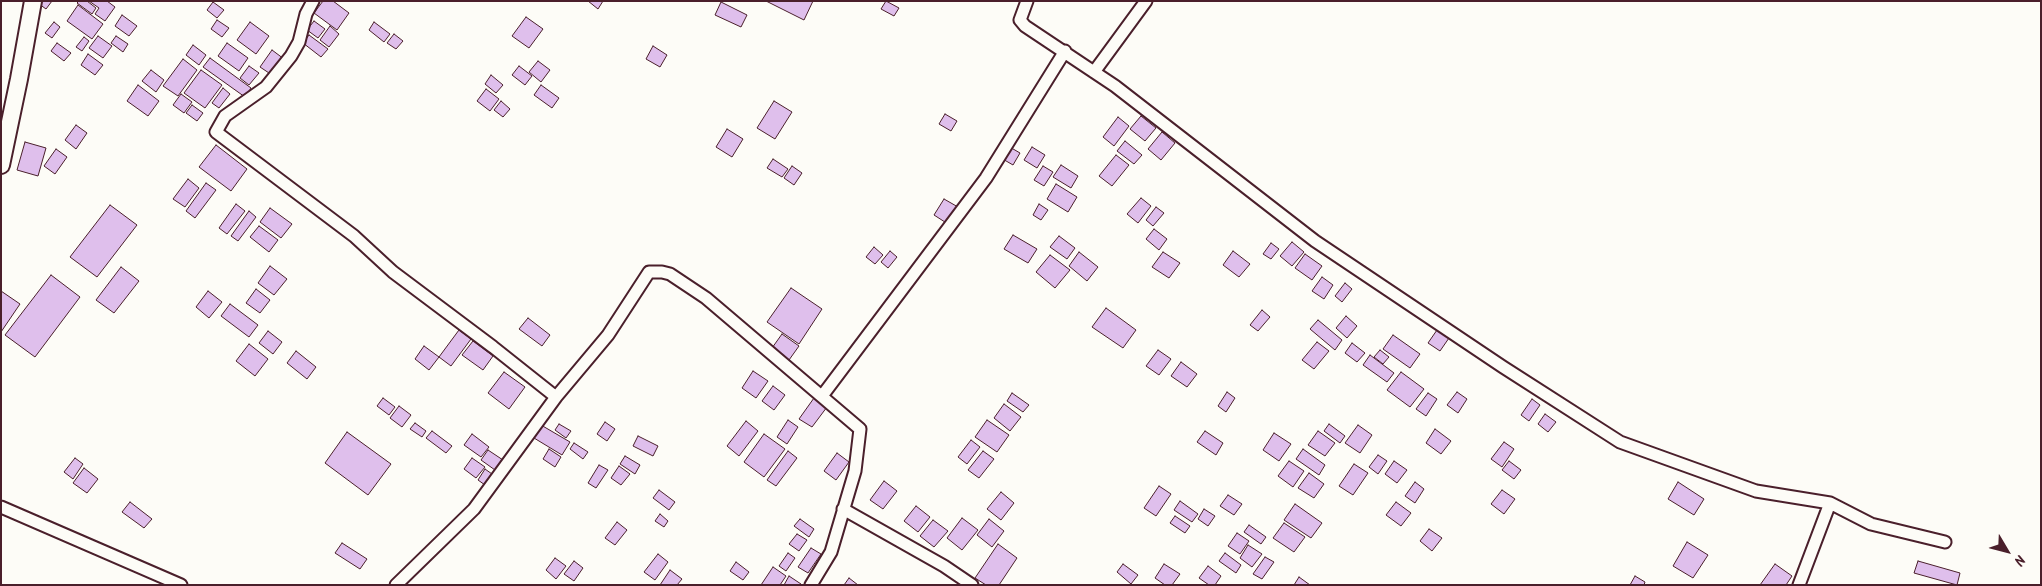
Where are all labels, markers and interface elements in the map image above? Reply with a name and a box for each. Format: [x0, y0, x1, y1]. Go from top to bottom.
north arrow [1982, 526, 2032, 576]
text: N [2008, 550, 2030, 570]

